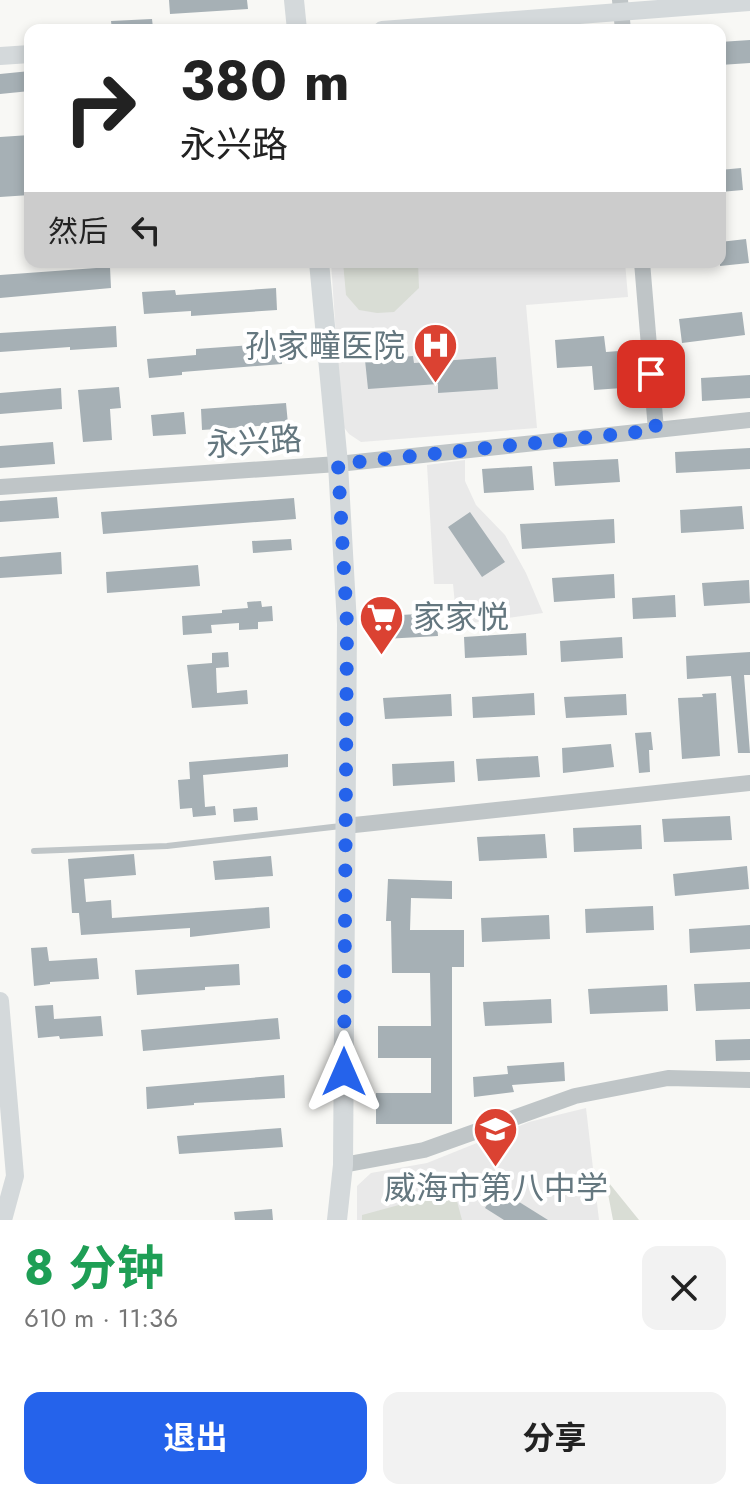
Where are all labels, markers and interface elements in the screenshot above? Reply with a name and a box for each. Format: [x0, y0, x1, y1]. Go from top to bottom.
text: 380 m [180, 40, 350, 121]
icon: right [48, 56, 152, 160]
text: 永兴路 [180, 118, 288, 170]
icon: left [124, 208, 168, 252]
text: 然后 [48, 210, 108, 253]
hospital icon: 孙家疃医院 [412, 322, 460, 385]
place label: 孙家疃医院 [245, 323, 405, 369]
pin [617, 340, 685, 408]
icon: arrive [629, 352, 673, 396]
street label: 永兴路 [205, 416, 303, 468]
supermarket icon: 家家悦 [358, 593, 406, 656]
place label: 家家悦 [413, 594, 509, 640]
position arrow [302, 1030, 386, 1114]
school or university icon: 威海市第八中学 [472, 1105, 520, 1168]
place label: 威海市第八中学 [384, 1165, 608, 1211]
text: 8 分钟 [24, 1234, 165, 1303]
button: close [642, 1246, 726, 1330]
text: 610 m · 11:36 [24, 1299, 178, 1337]
button: 退出 [24, 1392, 367, 1484]
button: 分享 [383, 1392, 726, 1484]

